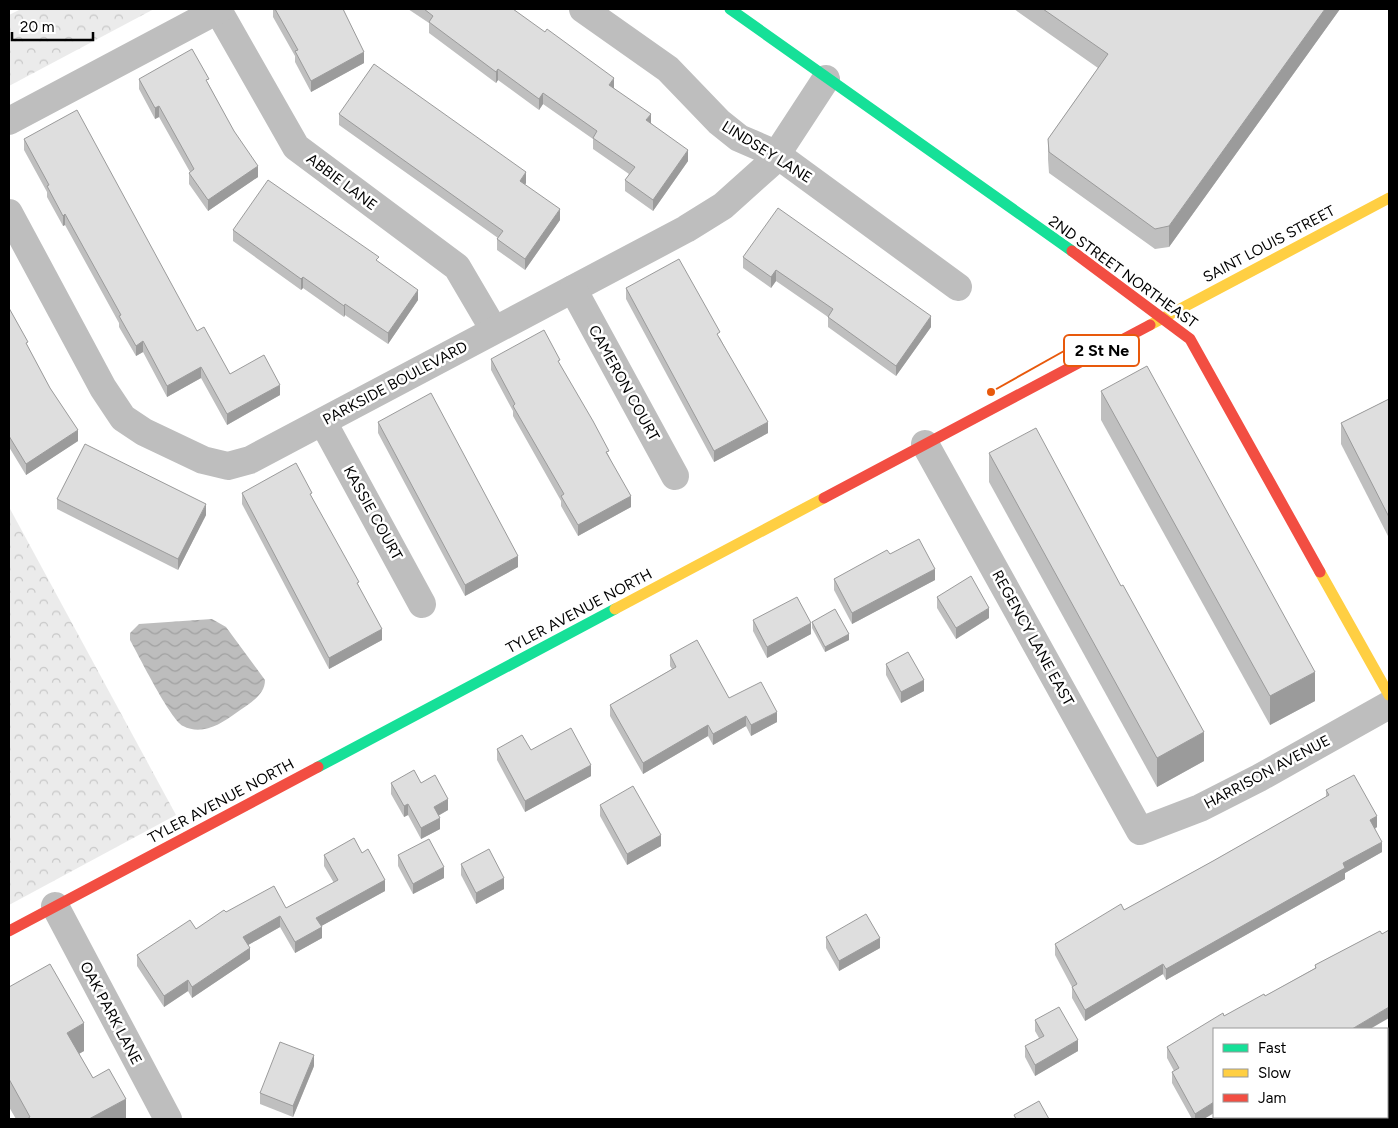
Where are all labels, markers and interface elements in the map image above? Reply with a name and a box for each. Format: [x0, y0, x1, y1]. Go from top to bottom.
scale bar [12, 10, 94, 42]
text: 20 m [20, 18, 54, 36]
street label: LINDSEY LANE [719, 117, 815, 187]
street label: ABBIE LANE [303, 150, 381, 214]
street label: SAINT LOUIS STREET [1200, 201, 1339, 286]
street label: 2ND STREET NORTHEAST [1045, 212, 1201, 332]
street label: CAMERON COURT [585, 322, 664, 445]
callout: 2 St Ne [1064, 335, 1139, 366]
street label: PARKSIDE BOULEVARD [320, 337, 470, 429]
text: 2 St Ne [1075, 341, 1129, 360]
street label: KASSIE COURT [340, 463, 407, 564]
street label: TYLER AVENUE NORTH [503, 565, 655, 657]
street label: REGENCY LANE EAST [988, 567, 1078, 710]
street label: HARRISON AVENUE [1201, 731, 1333, 813]
street label: TYLER AVENUE NORTH [145, 755, 297, 847]
street label: OAK PARK LANE [76, 958, 146, 1068]
legend [1213, 1028, 1388, 1118]
text: Fast [1258, 1039, 1287, 1057]
text: Slow [1258, 1064, 1291, 1082]
text: Jam [1258, 1089, 1286, 1107]

